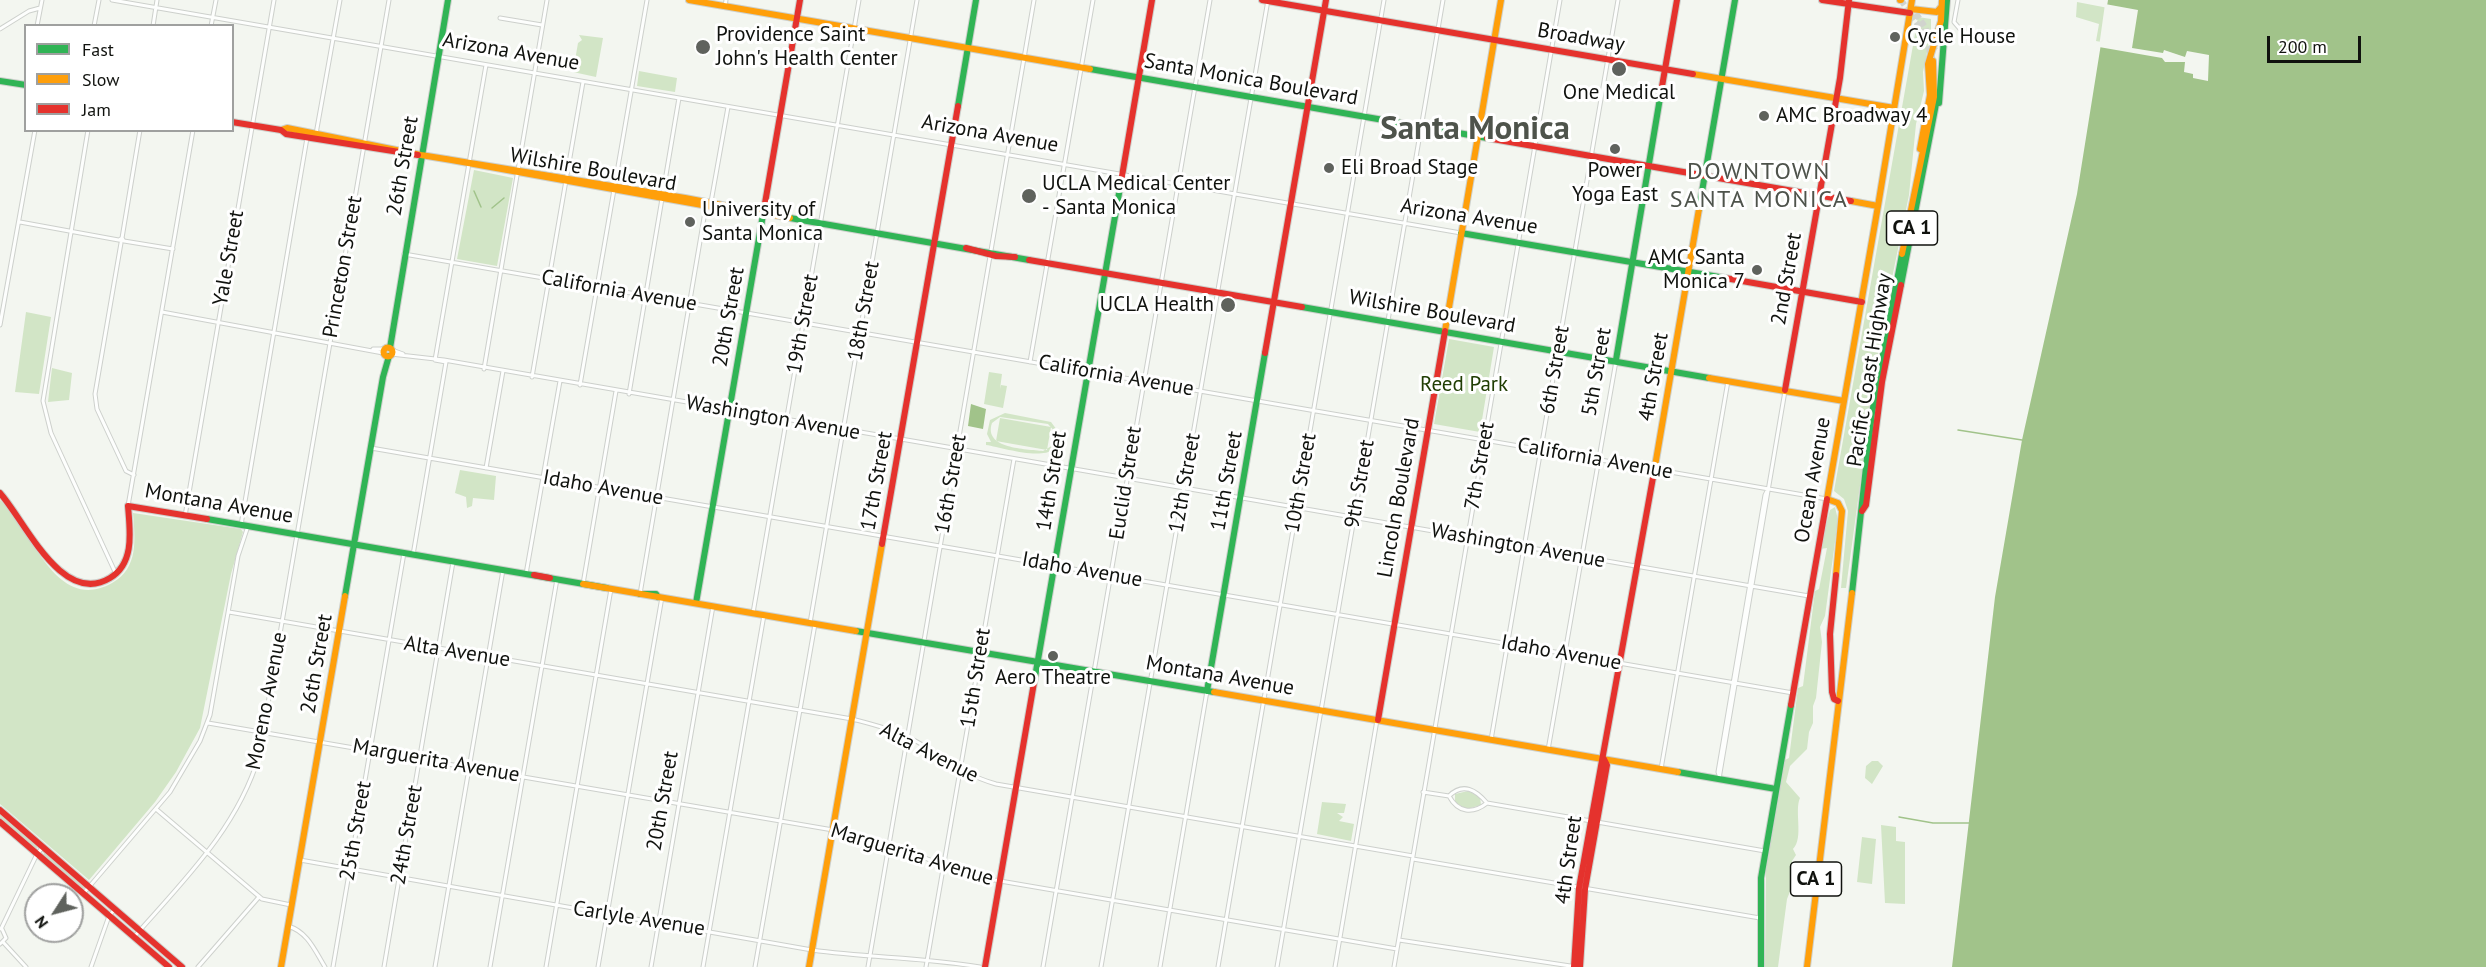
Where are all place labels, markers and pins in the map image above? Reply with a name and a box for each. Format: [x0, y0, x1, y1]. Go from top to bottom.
place label: Providence Saint John's Health Center [716, 22, 898, 72]
place label: Cycle House [1907, 24, 2016, 50]
marker: Cycle House [1888, 30, 1902, 44]
marker: Providence Saint John's Health Center [694, 38, 712, 56]
marker: One Medical [1610, 60, 1628, 78]
place label: One Medical [1563, 80, 1675, 106]
place label: AMC Broadway 4 [1776, 103, 1928, 129]
marker: AMC Broadway 4 [1757, 109, 1771, 123]
marker: Power Yoga East [1608, 142, 1622, 156]
place label: Eli Broad Stage [1341, 155, 1478, 181]
place label: Power Yoga East [1572, 158, 1658, 208]
marker: Eli Broad Stage [1322, 161, 1336, 175]
place label: UCLA Medical Center - Santa Monica [1042, 171, 1230, 221]
marker: UCLA Medical Center - Santa Monica [1020, 187, 1038, 205]
place label: University of Santa Monica [702, 197, 823, 247]
marker: University of Santa Monica [683, 215, 697, 229]
place label: AMC Santa Monica 7 [1648, 245, 1745, 295]
marker: AMC Santa Monica 7 [1750, 263, 1764, 277]
place label: UCLA Health [1100, 292, 1214, 318]
marker: UCLA Health [1219, 296, 1237, 314]
marker: Aero Theatre [1046, 649, 1060, 663]
place label: Aero Theatre [995, 665, 1111, 691]

